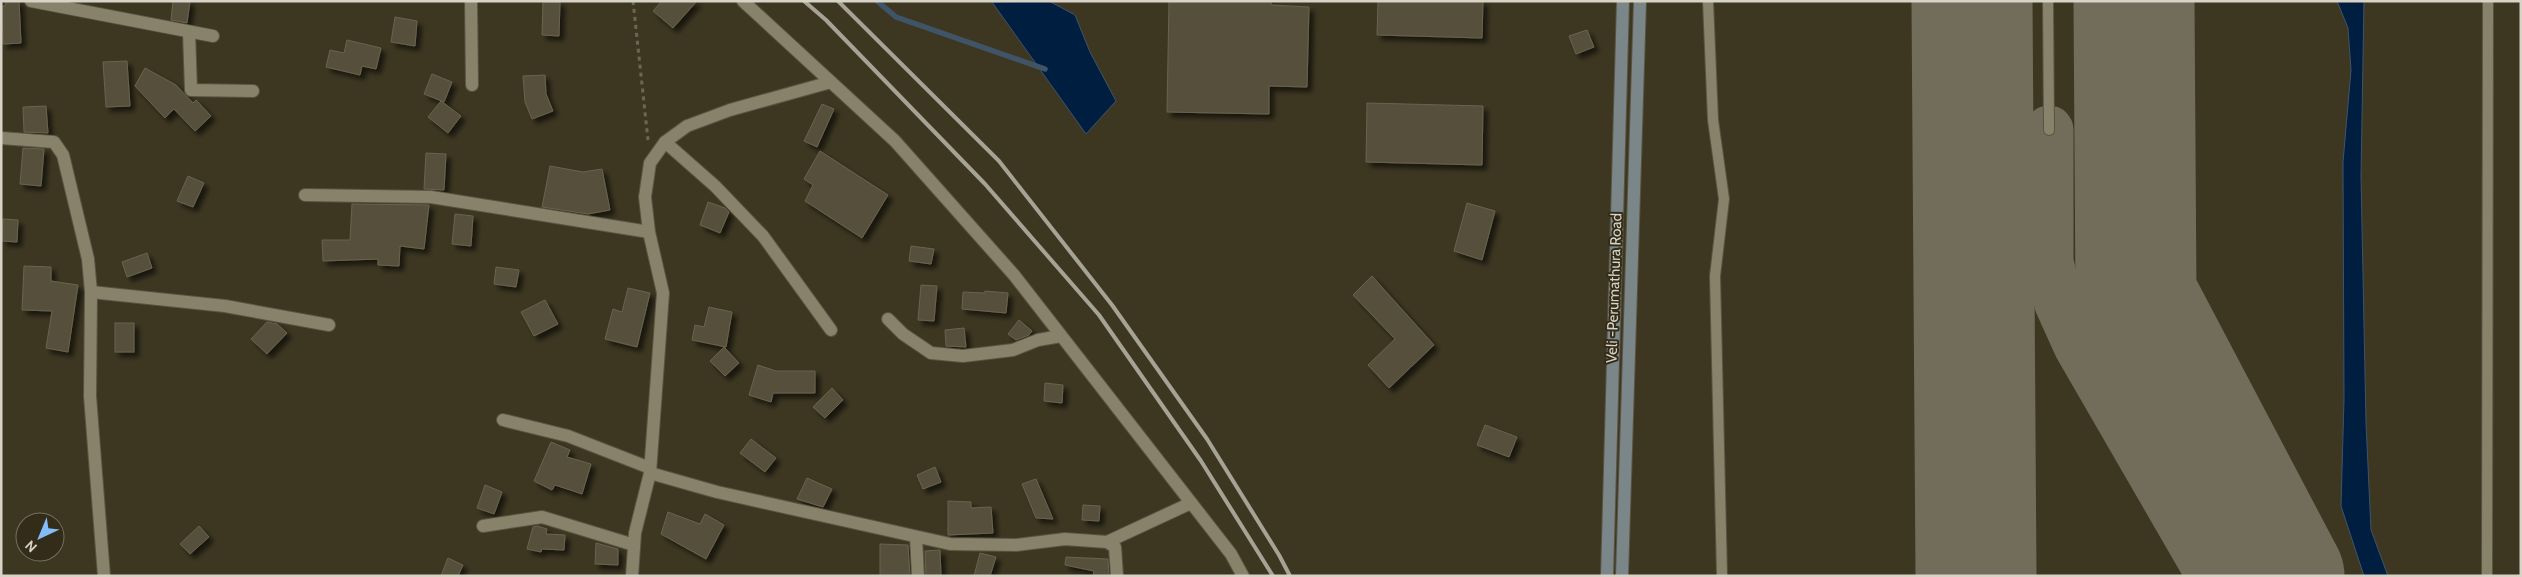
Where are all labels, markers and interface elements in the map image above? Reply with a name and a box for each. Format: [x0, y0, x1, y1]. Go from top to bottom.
street label: Veli -Perumathura Road [1602, 213, 1626, 363]
north arrow [15, 512, 65, 562]
text: N [21, 536, 41, 556]

